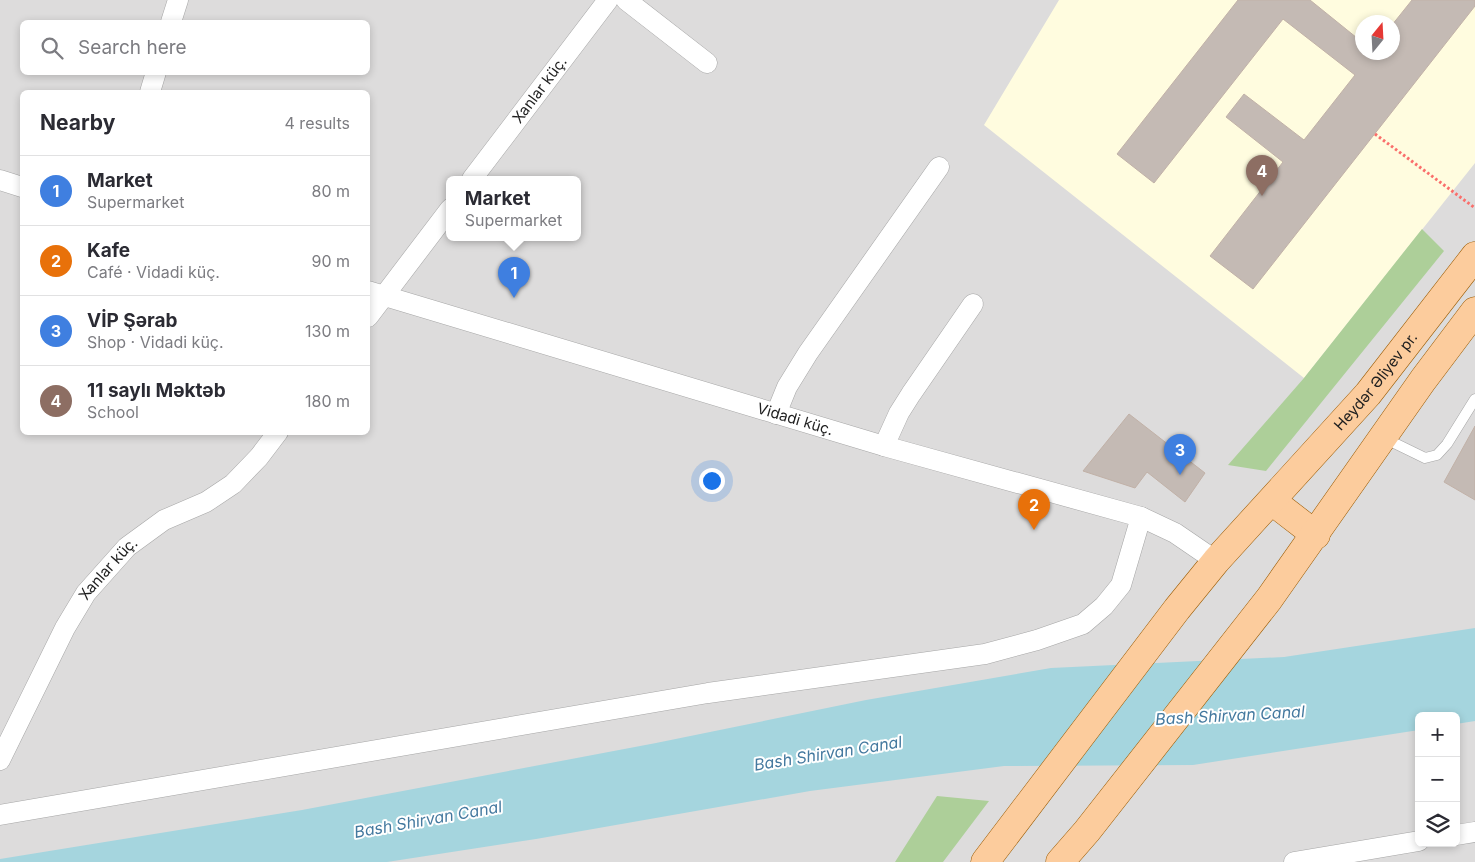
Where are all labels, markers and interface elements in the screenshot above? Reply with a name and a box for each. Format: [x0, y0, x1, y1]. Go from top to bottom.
north arrow [1355, 15, 1400, 60]
search box [20, 20, 370, 75]
icon: search [38, 34, 66, 62]
text: Search here [78, 36, 187, 59]
street label: Xanlar küç. [508, 52, 571, 127]
text: Nearby [40, 110, 115, 135]
text: 4 results [285, 113, 350, 133]
pin: 4 [1246, 155, 1278, 196]
text: Market [87, 169, 153, 192]
popup [446, 176, 581, 241]
text: 1 [53, 181, 59, 201]
text: 80 m [311, 181, 350, 201]
text: Market [465, 187, 530, 210]
text: Supermarket [87, 192, 184, 212]
text: Supermarket [465, 210, 562, 230]
text: Kafe [87, 239, 130, 262]
text: 2 [51, 251, 61, 271]
text: 90 m [311, 251, 350, 271]
pin: 1 [498, 257, 530, 298]
text: Café · Vidadi küç. [87, 262, 220, 282]
text: VİP Şərab [87, 309, 178, 332]
text: 3 [51, 321, 61, 341]
text: 130 m [305, 321, 350, 341]
street label: Heydər Əliyev pr. [1330, 328, 1421, 434]
text: Shop · Vidadi küç. [87, 332, 224, 352]
text: 11 saylı Məktəb [87, 379, 226, 402]
text: 4 [51, 391, 61, 411]
text: 180 m [305, 391, 350, 411]
street label: Vidadi küç. [755, 398, 836, 439]
text: School [87, 402, 139, 422]
pin: 3 [1164, 434, 1196, 475]
your location [699, 468, 725, 494]
pin: 2 [1018, 489, 1050, 530]
street label: Xanlar küç. [74, 533, 141, 603]
water label: Bash Shirvan Canal [1155, 701, 1305, 729]
map controls [1415, 712, 1460, 847]
button: + [1415, 712, 1460, 757]
water label: Bash Shirvan Canal [753, 731, 904, 775]
button: − [1415, 757, 1460, 802]
water label: Bash Shirvan Canal [353, 796, 504, 842]
button: layers [1415, 802, 1460, 847]

